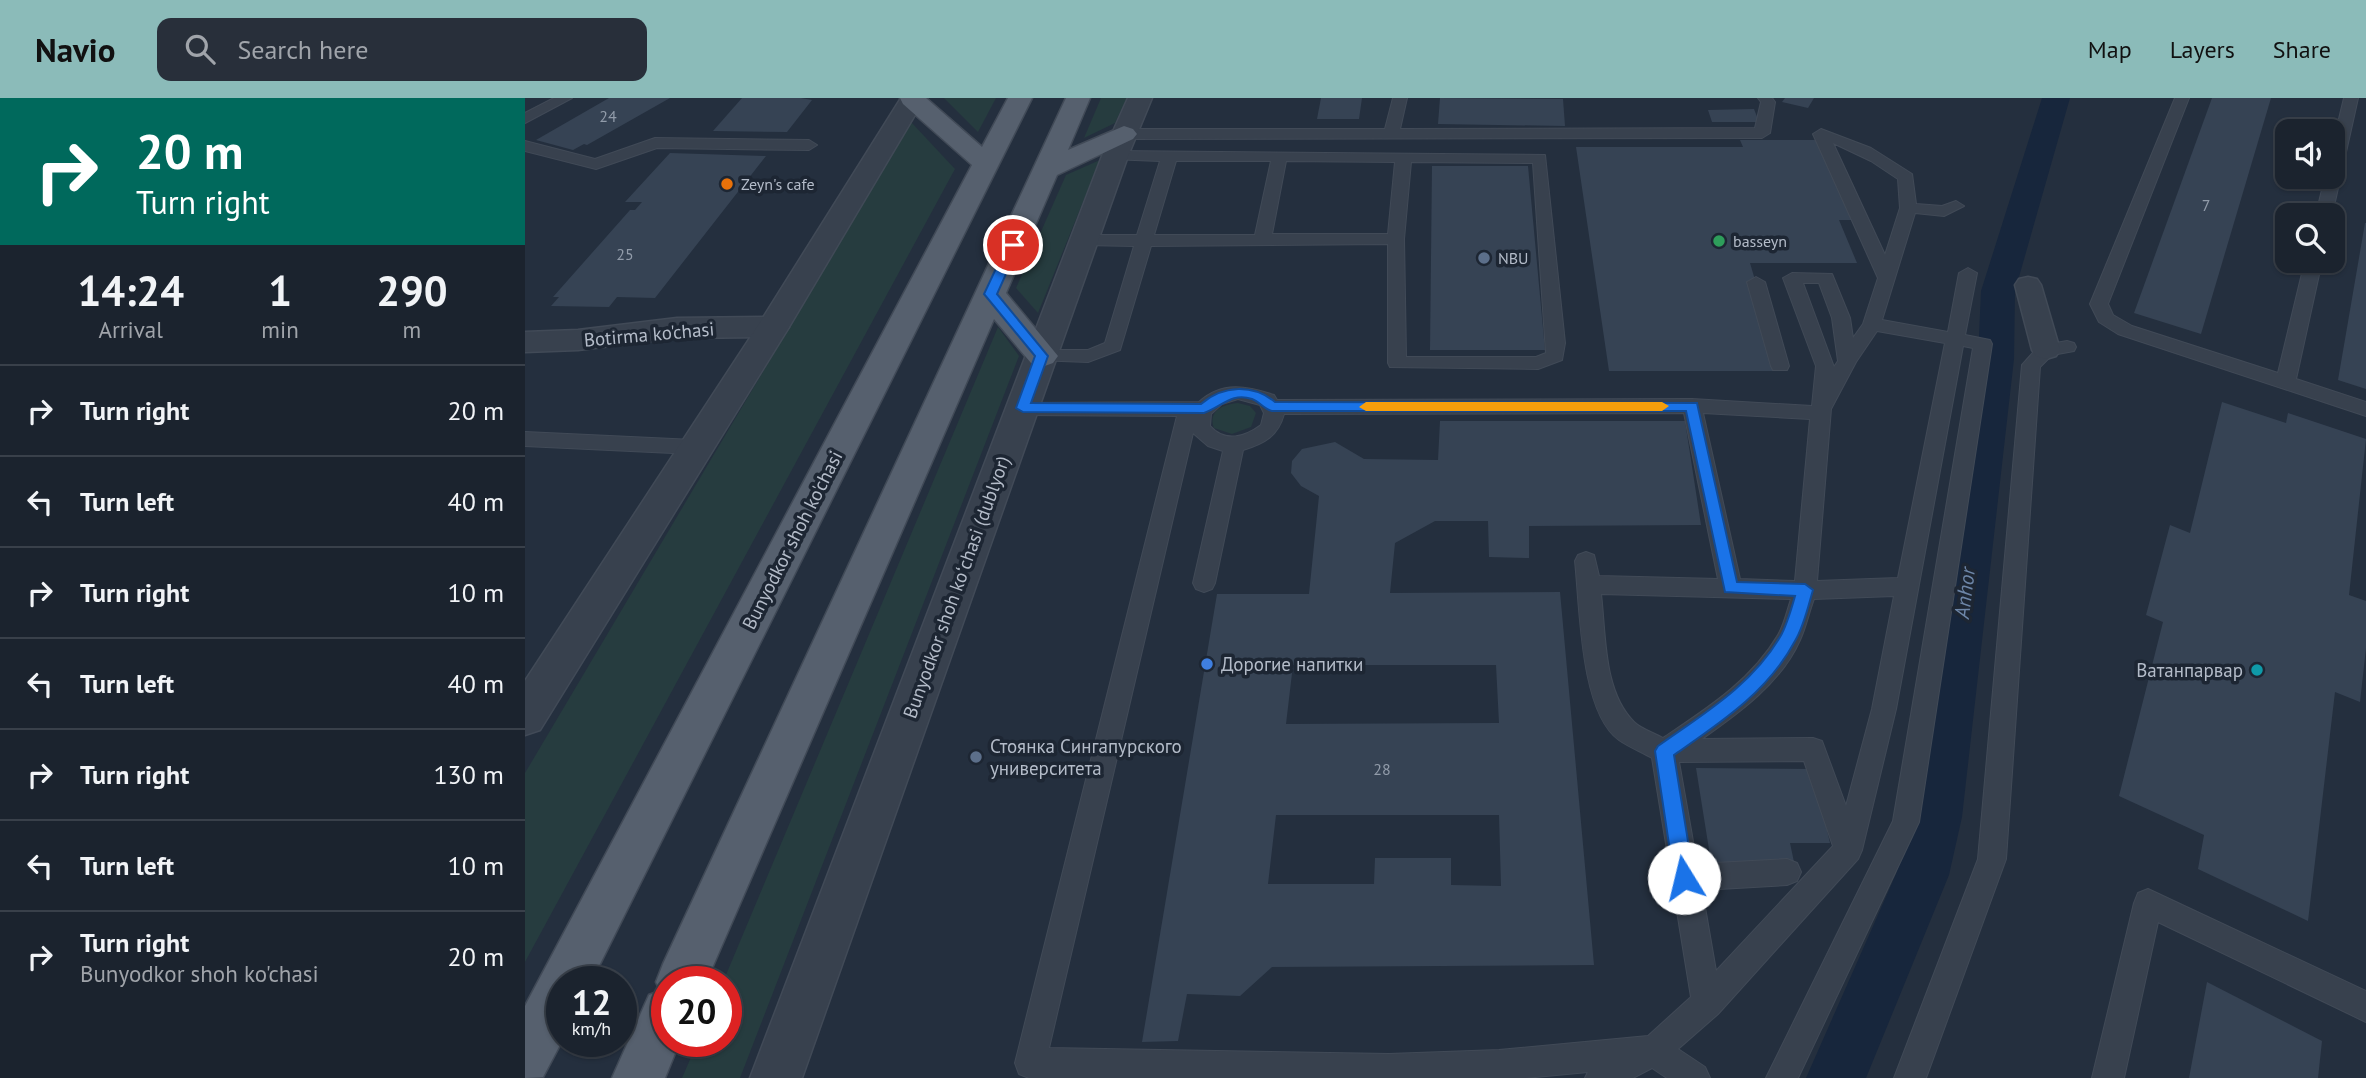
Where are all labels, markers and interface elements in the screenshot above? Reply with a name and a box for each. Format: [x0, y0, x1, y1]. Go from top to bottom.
search box [157, 18, 647, 81]
text: Navio [35, 28, 115, 71]
icon: search [181, 30, 219, 68]
text: Search here [237, 33, 369, 66]
text: Map [2088, 34, 2132, 65]
text: Layers [2170, 34, 2235, 65]
text: Share [2273, 34, 2331, 65]
house number: 24 [599, 106, 617, 126]
text: 20 m [136, 119, 243, 183]
map controls [2275, 119, 2345, 273]
button: sound [2275, 119, 2345, 189]
icon: right [21, 126, 112, 217]
place label: Zeyn's cafe [741, 174, 815, 194]
marker: Zeyn's cafe [719, 176, 735, 192]
text: Turn right [136, 181, 270, 223]
house number: 7 [2202, 195, 2210, 215]
button: search [2275, 203, 2345, 273]
pin [983, 215, 1043, 275]
icon: arrive [994, 226, 1032, 264]
place label: basseyn [1733, 231, 1787, 251]
marker: basseyn [1711, 233, 1727, 249]
house number: 25 [616, 244, 634, 264]
place label: NBU [1498, 248, 1529, 268]
marker: NBU [1476, 250, 1492, 266]
text: 14:24 [77, 263, 184, 318]
text: 1 [268, 263, 292, 318]
text: 290 [376, 263, 448, 318]
text: Arrival [98, 315, 163, 344]
text: min [261, 315, 299, 344]
text: m [403, 315, 421, 344]
street label: Botirma ko'chasi [583, 316, 715, 352]
icon: right [21, 392, 59, 430]
text: Turn right [80, 394, 189, 427]
text: 20 m [448, 394, 504, 427]
street label: Bunyodkor shoh ko'chasi [737, 447, 847, 633]
street label: Bunyodkor shoh koʻchasi (dublyor) [897, 453, 1015, 721]
icon: left [21, 483, 59, 521]
text: Turn left [80, 485, 174, 518]
text: 40 m [448, 485, 504, 518]
water label: Anhor [1948, 564, 1981, 621]
icon: right [21, 574, 59, 612]
text: Turn right [80, 576, 189, 609]
text: 10 m [448, 576, 504, 609]
place label: Дорогие напитки [1221, 652, 1363, 676]
marker: Дорогие напитки [1199, 656, 1215, 672]
place label: Ватанпарвар [2136, 658, 2243, 682]
marker: Ватанпарвар [2249, 662, 2265, 678]
icon: left [21, 665, 59, 703]
text: Turn left [80, 667, 174, 700]
text: 40 m [448, 667, 504, 700]
place label: Стоянка Сингапурского университета [990, 734, 1182, 780]
marker: Стоянка Сингапурского университета [968, 749, 984, 765]
icon: right [21, 756, 59, 794]
text: Turn right [80, 758, 189, 791]
text: 130 m [433, 758, 504, 791]
house number: 28 [1373, 759, 1391, 779]
position arrow [1647, 841, 1721, 915]
icon: left [21, 847, 59, 885]
text: Turn left [80, 849, 174, 882]
text: 10 m [448, 849, 504, 882]
text: Turn right [80, 926, 189, 959]
icon: right [21, 938, 59, 976]
text: 20 m [448, 940, 504, 973]
text: Bunyodkor shoh ko'chasi [80, 959, 319, 988]
speed limit sign: 20 [651, 966, 742, 1057]
text: 12 [572, 979, 611, 1025]
text: km/h [572, 1017, 611, 1040]

